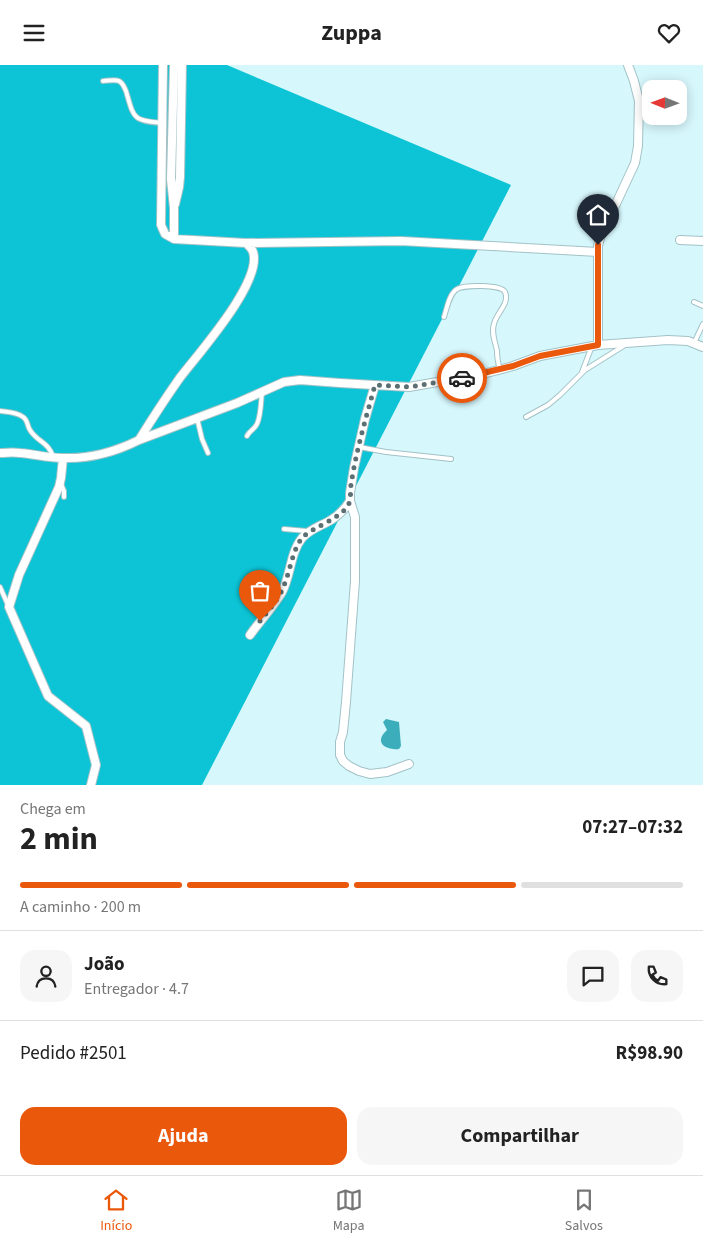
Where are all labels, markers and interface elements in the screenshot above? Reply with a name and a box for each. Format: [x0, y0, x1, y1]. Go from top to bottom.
text: Zuppa [321, 17, 382, 49]
icon: menu [20, 19, 48, 47]
icon: heart [655, 19, 683, 47]
north arrow [642, 80, 688, 125]
map controls [642, 80, 687, 125]
pin [577, 194, 619, 245]
icon: home [584, 201, 612, 229]
courier [437, 353, 487, 403]
icon: car [448, 364, 476, 392]
pin [239, 570, 281, 621]
icon: bag [246, 577, 274, 605]
text: Chega em [20, 798, 86, 820]
text: 07:27–07:32 [582, 814, 683, 841]
text: 2 min [20, 816, 98, 862]
text: A caminho · 200 m [20, 896, 141, 918]
button: person [20, 950, 72, 1002]
button: chat [567, 950, 619, 1002]
button: phone [631, 950, 683, 1002]
text: João [84, 951, 125, 978]
text: Entregador · 4.7 [84, 978, 189, 1000]
text: Pedido #2501 [20, 1040, 127, 1067]
text: R$98.90 [615, 1040, 683, 1067]
button: Ajuda [20, 1107, 347, 1165]
button: Compartilhar [357, 1107, 683, 1165]
tab: Início [100, 1186, 132, 1236]
tab: Mapa [333, 1186, 365, 1236]
tab: Salvos [565, 1186, 603, 1236]

